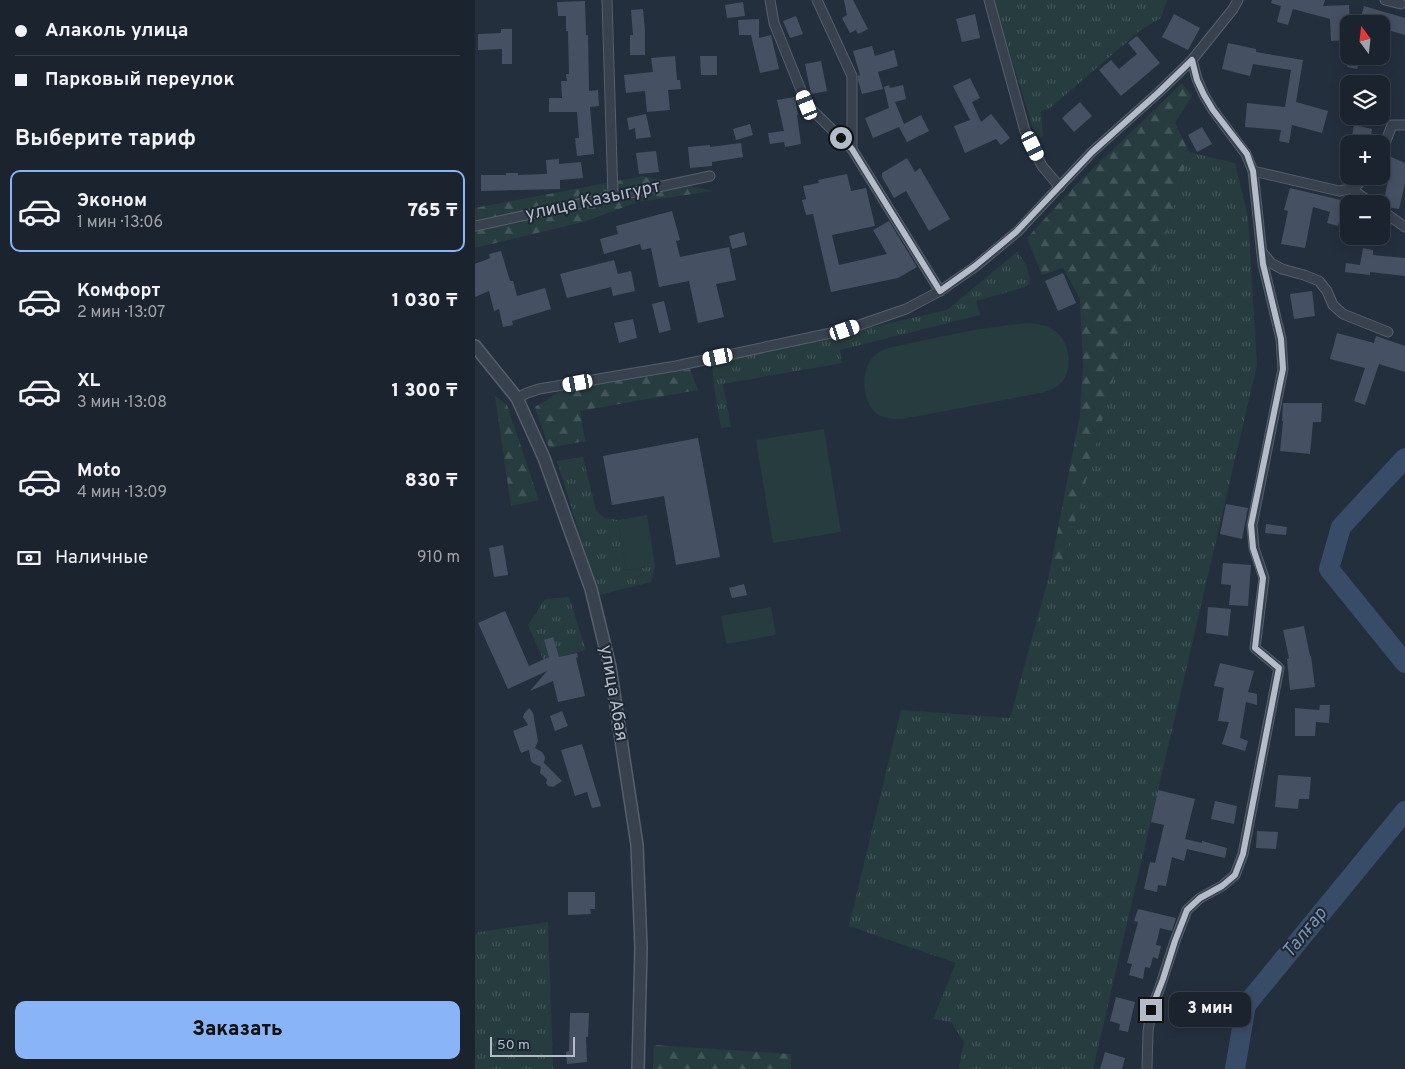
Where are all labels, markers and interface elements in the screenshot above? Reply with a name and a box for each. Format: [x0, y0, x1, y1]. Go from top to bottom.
north arrow [1340, 15, 1390, 65]
map controls [1340, 15, 1390, 245]
text: Алаколь улица [45, 19, 188, 43]
text: Парковый переулок [45, 68, 235, 92]
button: layers [1340, 75, 1390, 125]
car [794, 88, 819, 122]
text: Выберите тариф [15, 126, 196, 153]
route start [830, 127, 852, 149]
car [1019, 129, 1046, 163]
button: + [1340, 135, 1390, 185]
street label: улица Казыгурт [524, 175, 662, 227]
icon: car [17, 189, 62, 234]
text: Эконом [77, 189, 147, 213]
button: − [1340, 195, 1390, 245]
text: 765 ₸ [408, 199, 458, 223]
text: 1 мин · 13:06 [77, 213, 163, 233]
icon: car [17, 279, 62, 324]
text: Комфорт [77, 279, 160, 303]
text: 1 030 ₸ [392, 289, 458, 313]
text: 2 мин · 13:07 [77, 303, 165, 323]
car [828, 318, 861, 342]
car [701, 347, 734, 367]
icon: car [17, 369, 62, 414]
text: XL [77, 369, 100, 393]
car [561, 373, 594, 393]
text: 1 300 ₸ [392, 379, 458, 403]
text: 3 мин · 13:08 [77, 393, 167, 413]
icon: car [17, 459, 62, 504]
text: Moto [77, 459, 121, 483]
text: 830 ₸ [405, 469, 458, 493]
text: 4 мин · 13:09 [77, 483, 167, 503]
icon: cash [15, 544, 43, 572]
text: Наличные [55, 546, 148, 570]
text: 910 m [417, 548, 460, 568]
street label: улица Абая [593, 643, 633, 743]
water label: Талғар [1277, 902, 1333, 963]
callout: 3 мин [1169, 992, 1251, 1028]
route end [1140, 999, 1162, 1021]
text: 3 мин [1187, 999, 1233, 1019]
button: Заказать [15, 1001, 460, 1059]
scale bar [490, 1034, 575, 1057]
text: 50 m [497, 1037, 530, 1054]

